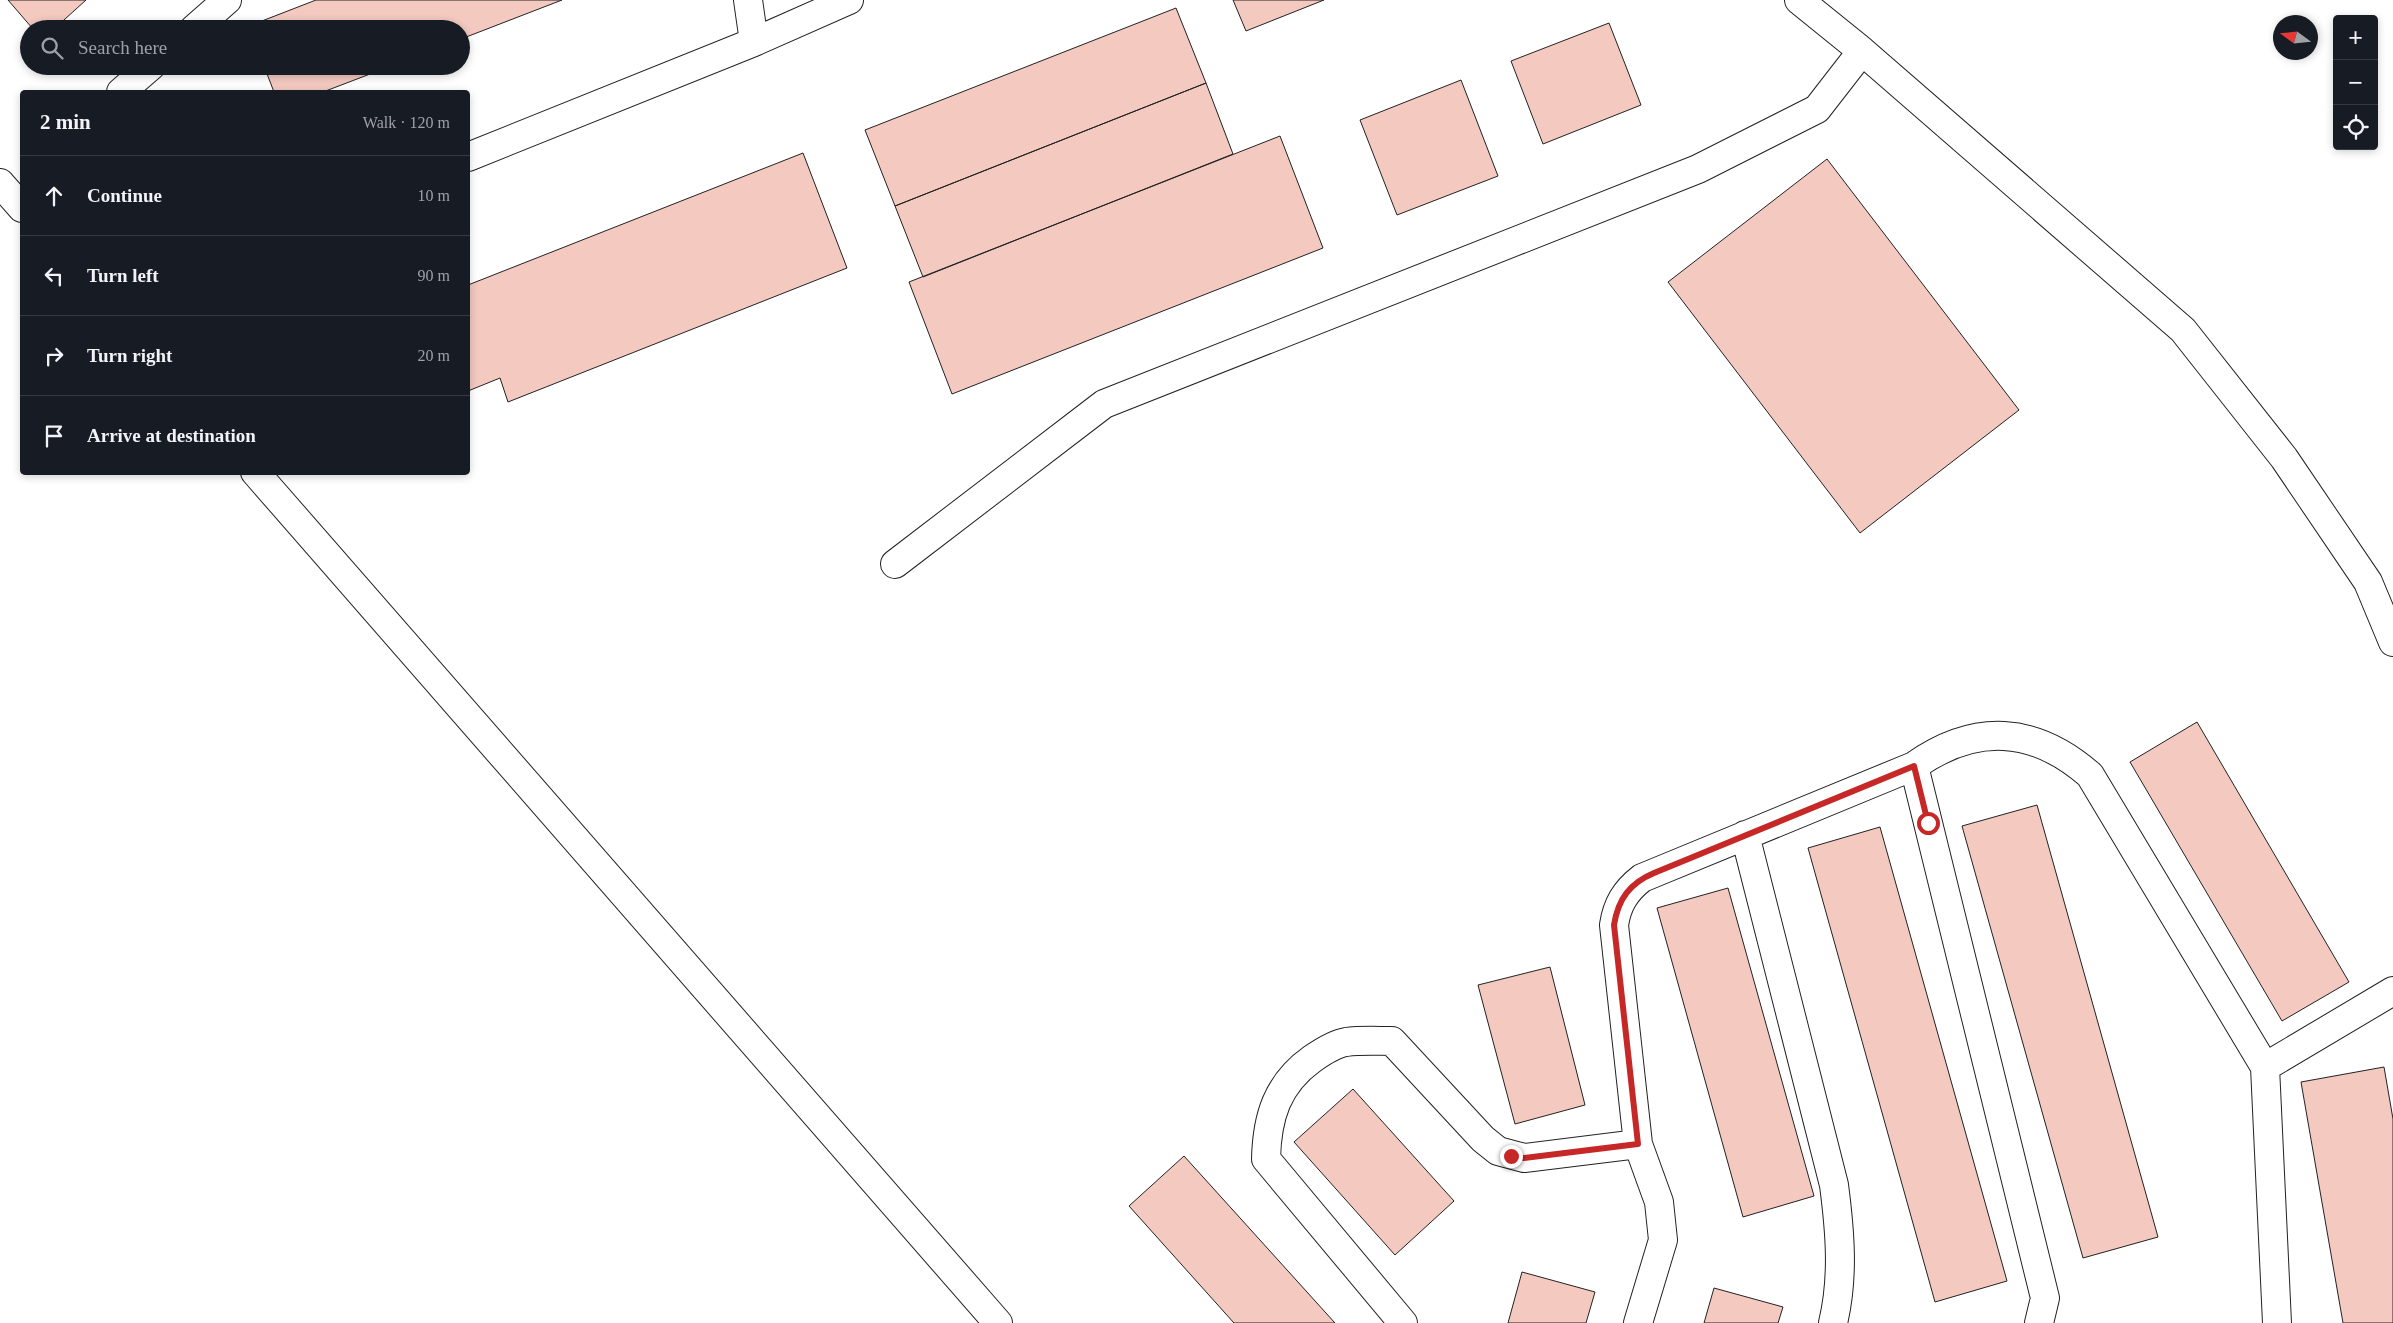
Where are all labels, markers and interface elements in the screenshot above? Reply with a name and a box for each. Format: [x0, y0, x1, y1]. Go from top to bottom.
north arrow [2273, 15, 2318, 60]
map controls [2333, 15, 2378, 150]
button: + [2333, 15, 2378, 60]
search box [20, 20, 470, 75]
icon: search [38, 34, 66, 62]
text: Search here [78, 37, 167, 58]
button: − [2333, 60, 2378, 105]
button: locate [2333, 105, 2378, 150]
text: 2 min [40, 110, 91, 134]
text: Walk · 120 m [363, 114, 450, 131]
icon: ahead [40, 182, 68, 210]
text: Continue [87, 185, 162, 206]
text: 10 m [418, 187, 450, 204]
icon: left [40, 262, 68, 290]
text: Turn left [87, 265, 159, 286]
text: 90 m [418, 267, 450, 284]
icon: right [40, 342, 68, 370]
text: Turn right [87, 345, 172, 366]
text: 20 m [418, 347, 450, 364]
icon: arrive [40, 422, 68, 450]
text: Arrive at destination [87, 425, 256, 446]
route start [1917, 812, 1940, 835]
route end [1500, 1145, 1523, 1168]

